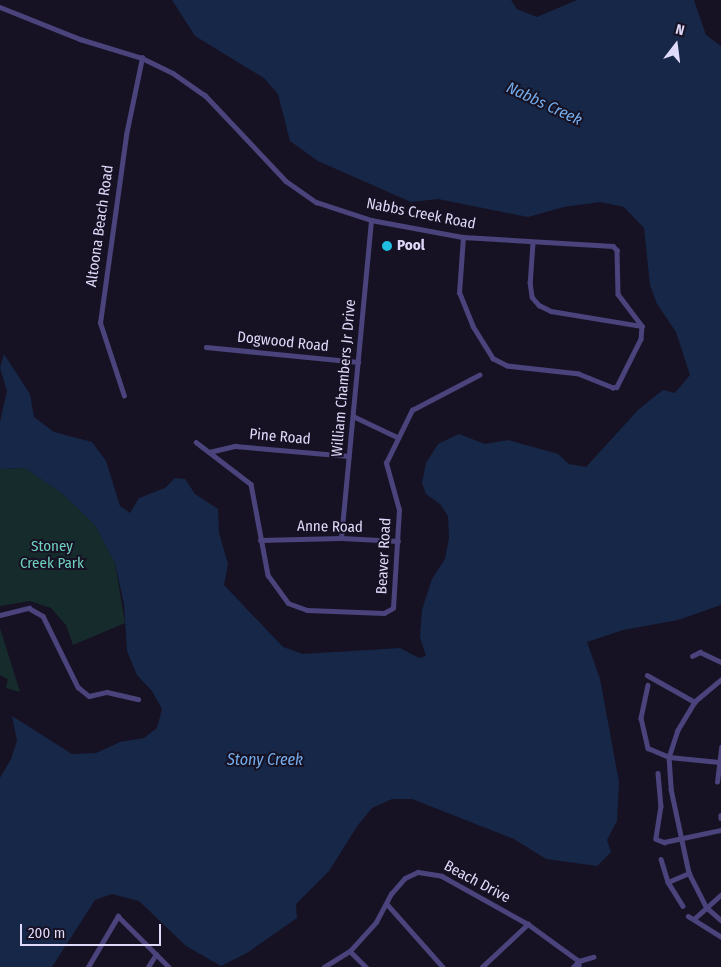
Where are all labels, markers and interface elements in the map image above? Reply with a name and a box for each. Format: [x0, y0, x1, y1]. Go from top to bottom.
north arrow [651, 20, 701, 70]
text: N [674, 21, 686, 39]
water label: Nabbs Creek [503, 78, 585, 130]
street label: Altoona Beach Road [83, 164, 117, 288]
street label: Nabbs Creek Road [365, 195, 477, 233]
place label: Pool [397, 237, 425, 255]
marker: Pool [381, 240, 393, 252]
street label: William Chambers Jr Drive [328, 298, 360, 458]
street label: Dogwood Road [236, 328, 330, 356]
street label: Pine Road [249, 425, 311, 449]
street label: Anne Road [297, 517, 363, 537]
street label: Beaver Road [373, 517, 395, 595]
park label: Stoney Creek Park [20, 537, 84, 572]
water label: Stony Creek [227, 750, 303, 770]
street label: Beach Drive [441, 857, 513, 907]
scale bar [22, 914, 164, 946]
text: 200 m [28, 924, 65, 942]

